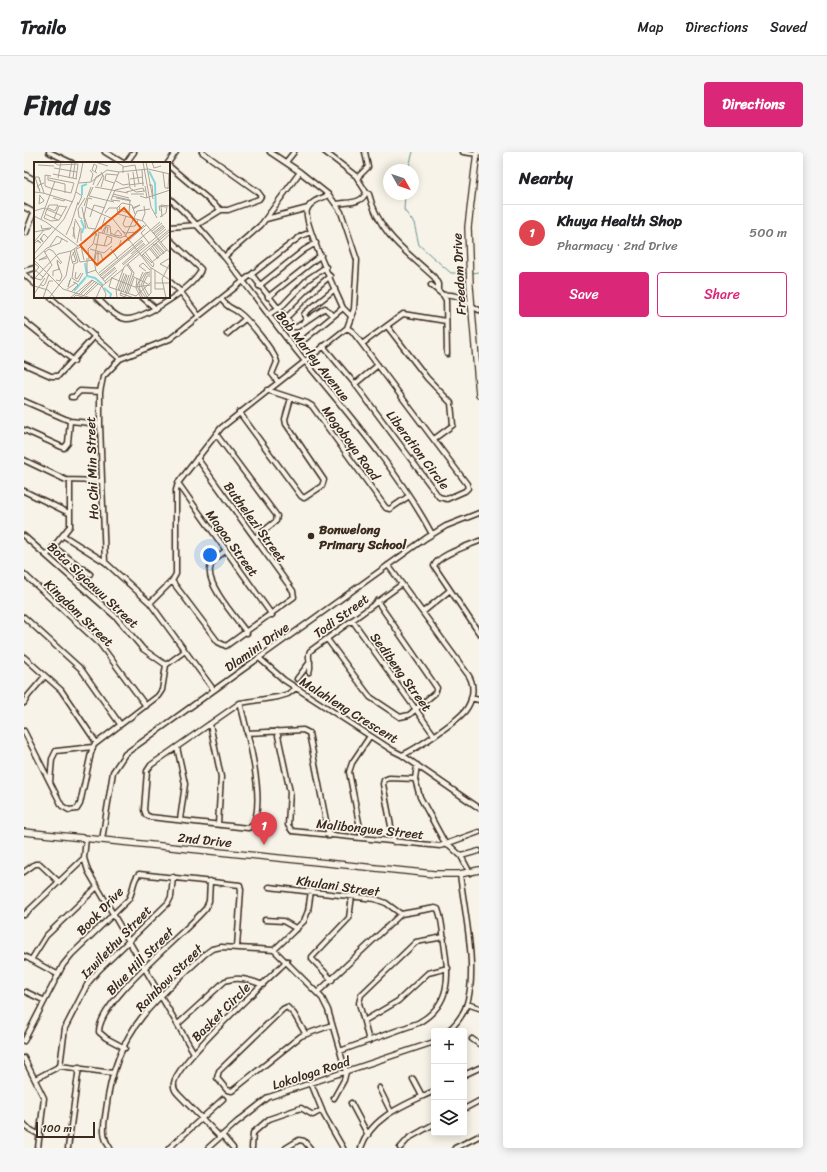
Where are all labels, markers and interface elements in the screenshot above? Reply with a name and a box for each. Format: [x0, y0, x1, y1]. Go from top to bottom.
text: Trailo [20, 11, 66, 44]
text: Map [637, 15, 663, 40]
text: Directions [685, 15, 748, 40]
text: Saved [770, 15, 807, 40]
text: Find us [24, 80, 111, 129]
button: Directions [704, 82, 803, 127]
inset map [34, 162, 170, 298]
text: Nearby [519, 163, 573, 193]
north arrow [383, 164, 419, 200]
text: Khuya Health Shop [557, 208, 682, 234]
text: 1 [529, 221, 535, 244]
text: 500 m [749, 221, 787, 244]
street label: Freedom Drive [445, 232, 473, 315]
text: Pharmacy · 2nd Drive [557, 234, 678, 257]
button: Save [519, 272, 649, 317]
button: Share [657, 272, 787, 317]
street label: Bob Marley Avenue [270, 306, 356, 406]
street label: Mogoboya Road [316, 401, 387, 486]
street label: Liberation Circle [380, 405, 456, 495]
street label: Ho Chi Min Street [79, 416, 105, 520]
street label: Buthelezi Street [218, 477, 292, 568]
street label: Magoa Street [200, 505, 265, 582]
place label: Bonwelong Primary School [319, 518, 407, 556]
marker: Bonwelong Primary School [306, 531, 316, 541]
street label: Bota Sigcawu Street [42, 536, 145, 634]
your location [200, 545, 220, 565]
street label: Kingdom Street [39, 574, 119, 653]
street label: Todi Street [308, 588, 374, 644]
street label: Dlamini Drive [220, 616, 295, 678]
street label: Sedibeng Street [364, 627, 438, 717]
street label: Malahleng Crescent [295, 670, 403, 750]
pin: 1 [251, 812, 277, 845]
street label: Malibongwe Street [315, 812, 425, 846]
street label: 2nd Drive [177, 826, 233, 854]
street label: Khulani Street [295, 869, 382, 903]
street label: Book Drive [70, 881, 130, 941]
street label: Izwilethu Street [74, 900, 157, 985]
street label: Blue Hill Street [100, 921, 180, 1001]
street label: Rainbow Street [130, 938, 209, 1017]
street label: Basket Circle [186, 976, 257, 1047]
map controls [431, 1028, 467, 1136]
button: + [431, 1028, 467, 1064]
street label: Lokologa Road [269, 1049, 354, 1096]
button: − [431, 1064, 467, 1100]
button: layers [431, 1100, 467, 1136]
text: 100 m [42, 1119, 72, 1138]
scale bar [36, 1120, 95, 1139]

